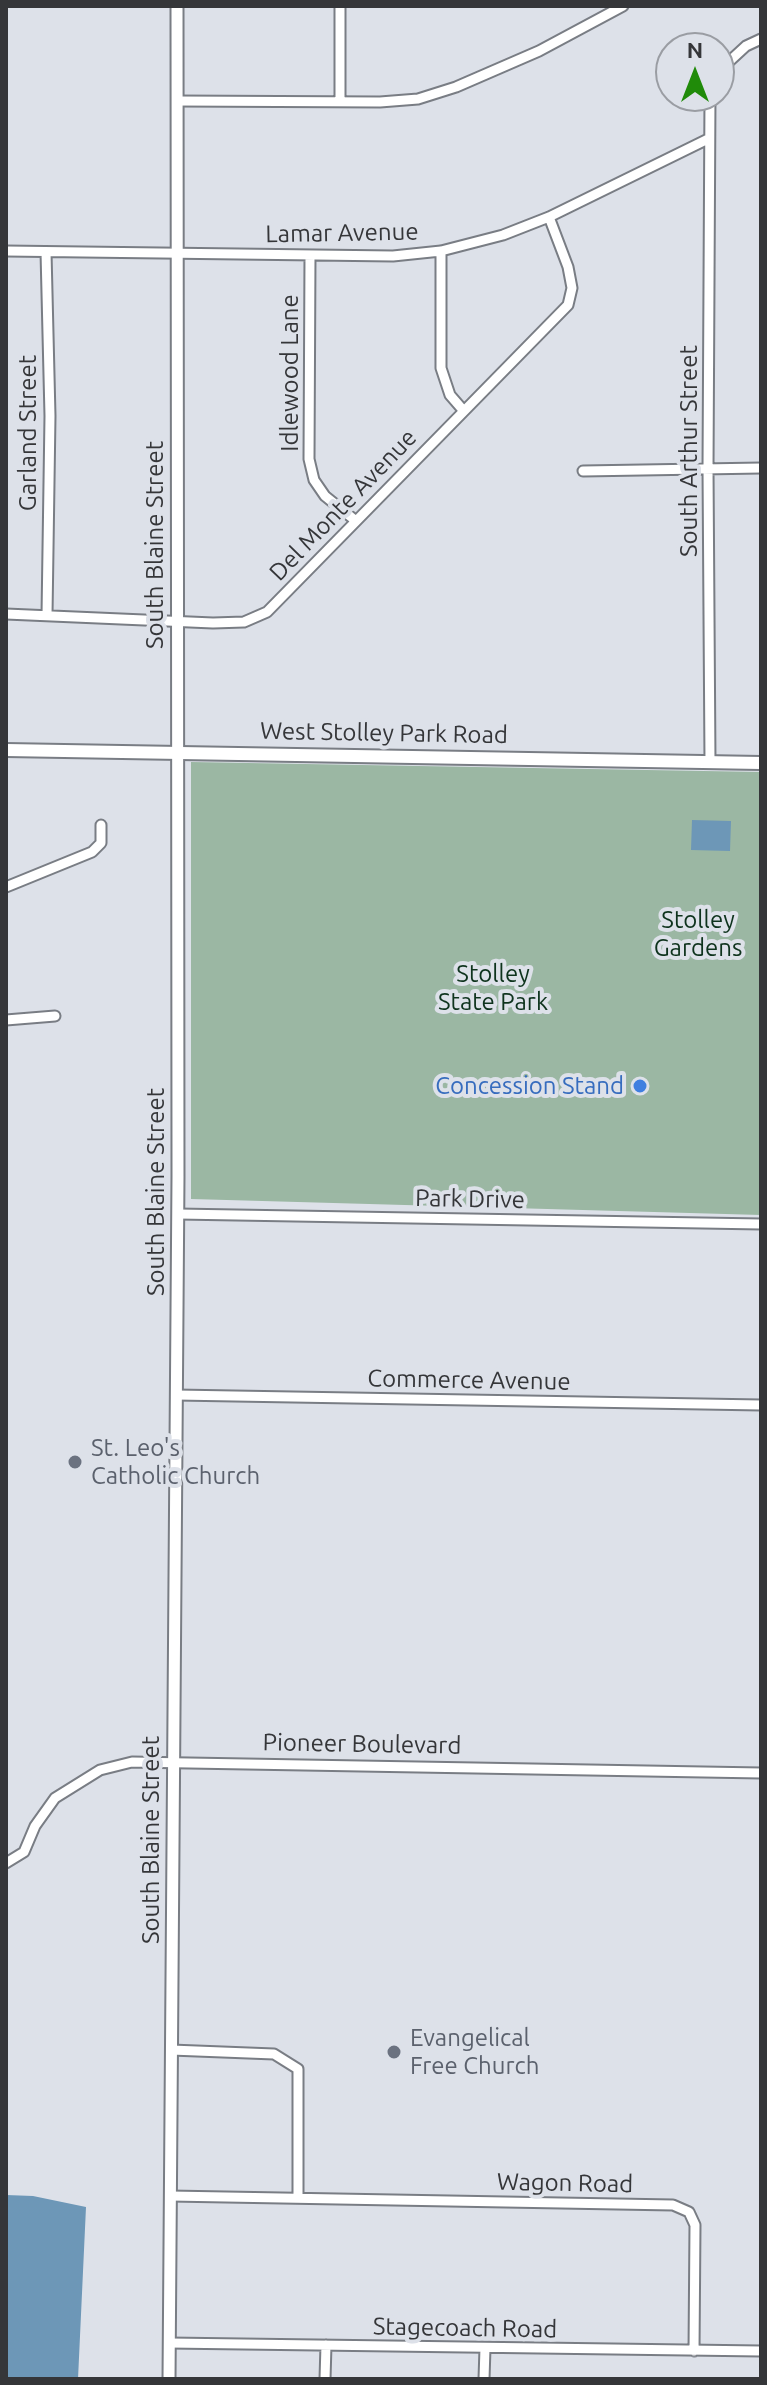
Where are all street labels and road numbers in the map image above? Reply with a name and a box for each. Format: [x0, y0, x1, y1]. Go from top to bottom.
street label: Lamar Avenue [265, 217, 419, 249]
street label: Idlewood Lane [276, 294, 304, 452]
street label: South Arthur Street [675, 345, 703, 557]
street label: Garland Street [14, 355, 42, 511]
street label: Del Monte Avenue [263, 423, 423, 587]
street label: South Blaine Street [141, 441, 169, 649]
street label: West Stolley Park Road [260, 716, 508, 750]
street label: South Blaine Street [142, 1088, 170, 1296]
street label: Park Drive [415, 1184, 525, 1214]
street label: Commerce Avenue [367, 1364, 571, 1396]
street label: Pioneer Boulevard [262, 1728, 462, 1760]
street label: South Blaine Street [137, 1736, 165, 1944]
street label: Wagon Road [497, 2167, 633, 2199]
street label: Stagecoach Road [373, 2312, 557, 2344]

